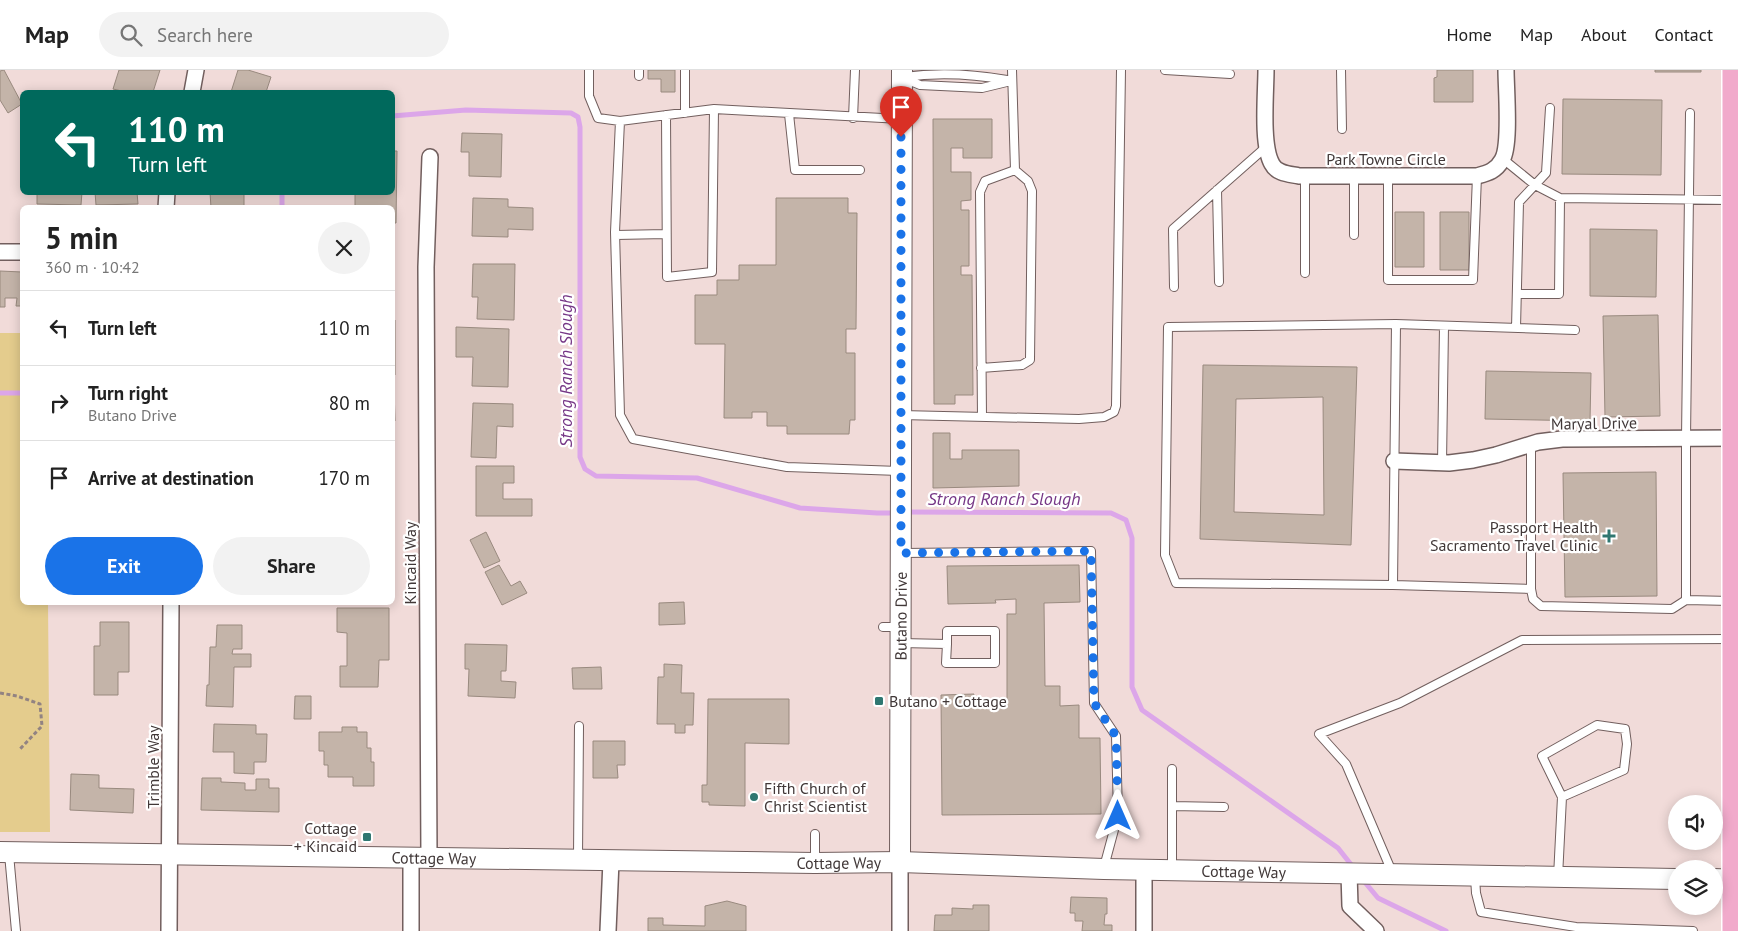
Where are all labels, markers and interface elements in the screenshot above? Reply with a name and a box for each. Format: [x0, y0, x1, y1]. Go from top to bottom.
search box [99, 12, 449, 57]
text: Map [25, 19, 69, 50]
icon: search [117, 21, 145, 49]
text: Search here [157, 23, 253, 47]
text: Home [1446, 23, 1492, 46]
text: Map [1520, 23, 1553, 46]
text: About [1581, 23, 1627, 46]
text: Contact [1655, 23, 1713, 46]
pin [880, 86, 922, 137]
icon: arrive [887, 93, 915, 121]
text: 110 m [128, 106, 225, 152]
icon: left [45, 110, 110, 175]
street label: Park Towne Circle [1326, 149, 1446, 169]
text: Turn left [128, 150, 207, 178]
text: 5 min [45, 218, 118, 257]
button: close [318, 222, 370, 274]
text: 360 m · 10:42 [45, 257, 140, 277]
water label: Strong Ranch Slough [554, 294, 577, 448]
icon: left [45, 314, 73, 342]
text: Turn left [88, 316, 157, 340]
text: 110 m [318, 316, 370, 340]
text: Turn right [88, 381, 168, 405]
icon: right [45, 389, 73, 417]
text: 80 m [329, 391, 370, 415]
text: Butano Drive [88, 405, 177, 425]
street label: Maryal Drive [1551, 412, 1637, 434]
icon: arrive [45, 464, 73, 492]
text: Arrive at destination [88, 466, 254, 490]
text: 170 m [318, 466, 370, 490]
water label: Strong Ranch Slough [927, 487, 1081, 510]
place label: Passport Health Sacramento Travel Clinic [1430, 517, 1598, 555]
street label: Kincaid Way [400, 521, 420, 604]
marker: Passport Health Sacramento Travel Clinic [1602, 529, 1616, 543]
button: Exit [45, 537, 203, 595]
button: Share [213, 537, 370, 595]
street label: Butano Drive [891, 572, 911, 660]
place label: Butano + Cottage [889, 691, 1007, 711]
marker: Butano + Cottage [873, 695, 885, 707]
street label: Trimble Way [143, 725, 163, 809]
place label: Fifth Church of Christ Scientist [764, 778, 867, 816]
position arrow [1091, 789, 1143, 841]
marker: Fifth Church of Christ Scientist [748, 791, 760, 803]
map controls [1668, 795, 1723, 915]
button: sound [1668, 795, 1723, 850]
place label: Cottage + Kincaid [294, 818, 357, 856]
marker: Cottage + Kincaid [361, 831, 373, 843]
street label: Cottage Way [391, 847, 477, 868]
street label: Cottage Way [796, 852, 882, 873]
button: layers [1668, 860, 1723, 915]
street label: Cottage Way [1201, 861, 1287, 882]

